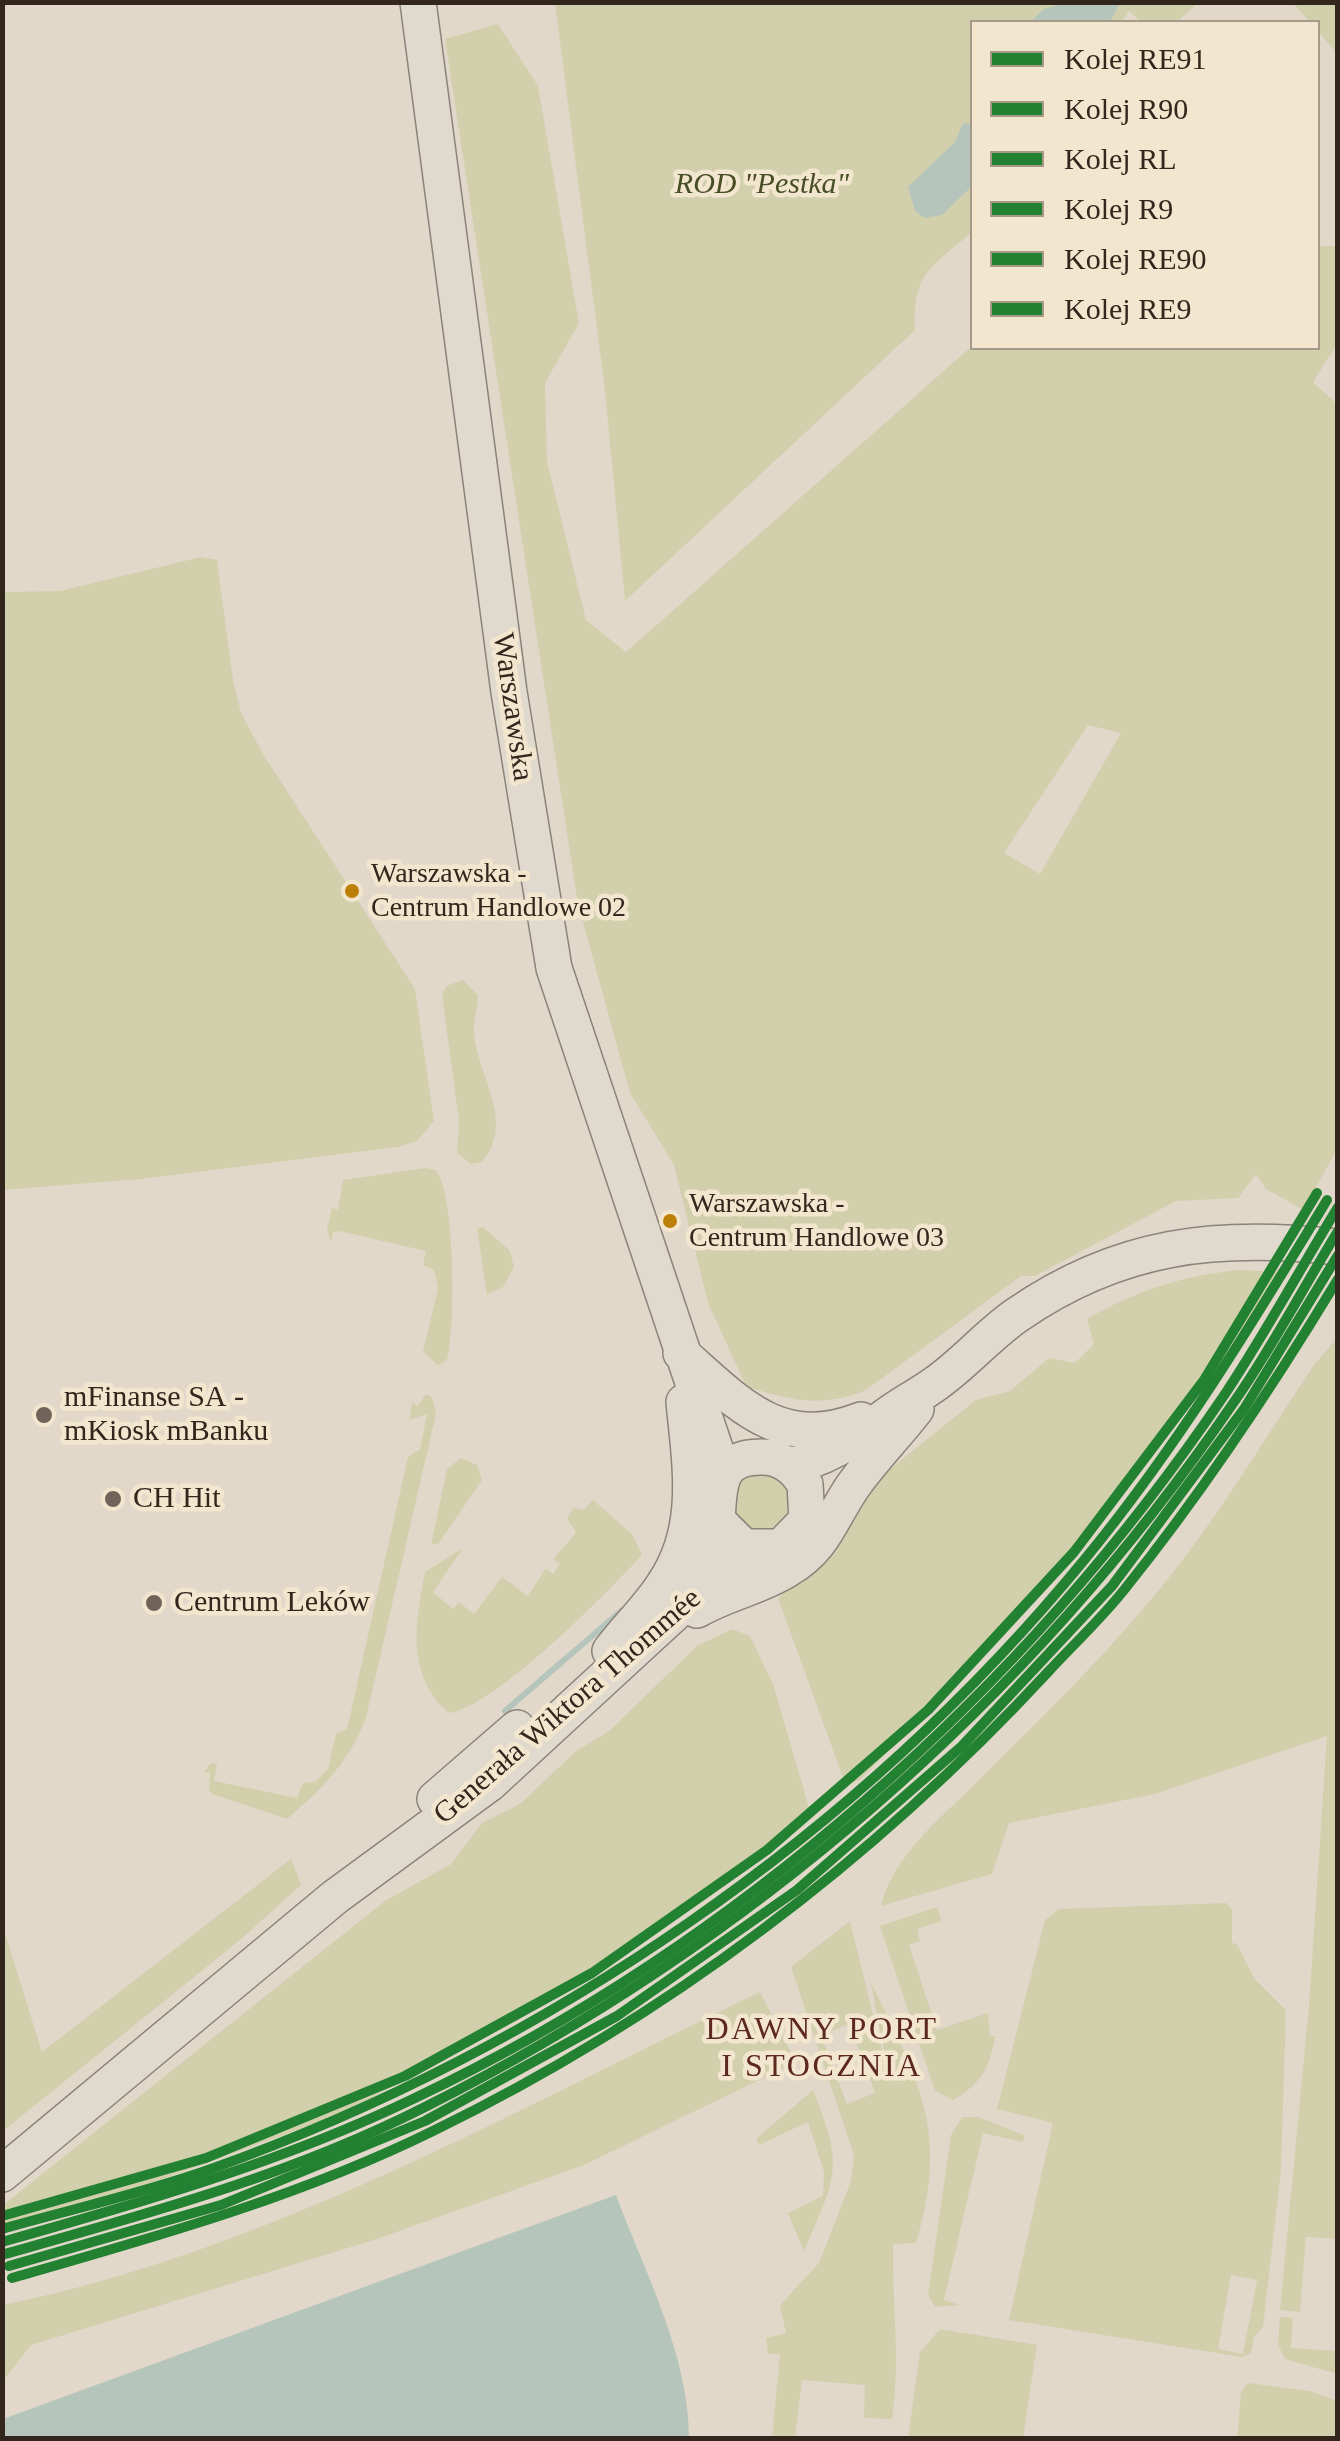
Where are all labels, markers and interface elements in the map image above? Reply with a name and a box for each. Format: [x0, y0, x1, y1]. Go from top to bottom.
legend [970, 20, 1320, 350]
text: Kolej RE91 [1064, 42, 1207, 75]
text: Kolej R90 [1064, 92, 1188, 125]
text: Kolej RL [1064, 142, 1177, 175]
park label: ROD "Pestka" [675, 167, 849, 203]
text: Kolej R9 [1064, 192, 1173, 225]
text: Kolej RE90 [1064, 242, 1207, 275]
text: Kolej RE9 [1064, 292, 1192, 325]
street label: Warszawska [484, 631, 540, 783]
place label: Warszawska - Centrum Handlowe 02 [371, 858, 626, 924]
marker: Warszawska - Centrum Handlowe 02 [342, 881, 362, 901]
place label: Warszawska - Centrum Handlowe 03 [689, 1188, 944, 1254]
marker: Warszawska - Centrum Handlowe 03 [660, 1211, 680, 1231]
place label: mFinanse SA - mKiosk mBanku [64, 1380, 268, 1450]
marker: mFinanse SA - mKiosk mBanku [33, 1404, 55, 1426]
place label: CH Hit [133, 1481, 221, 1517]
marker: CH Hit [102, 1488, 124, 1510]
street label: Generała Wiktora Thommée [427, 1581, 709, 1833]
place label: Centrum Leków [174, 1585, 370, 1621]
marker: Centrum Leków [143, 1592, 165, 1614]
district label: DAWNY PORT I STOCZNIA [706, 2012, 938, 2087]

